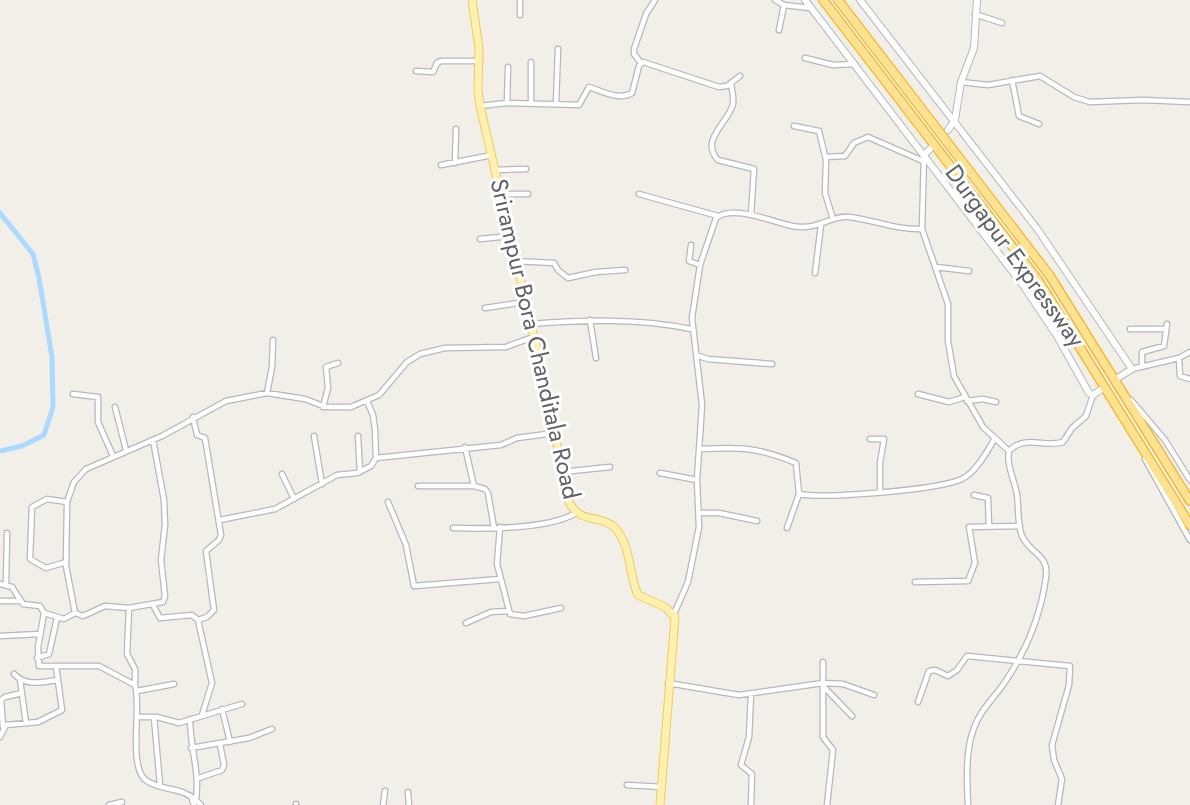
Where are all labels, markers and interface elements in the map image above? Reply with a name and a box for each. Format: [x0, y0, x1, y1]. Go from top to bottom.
street label: Durgapur Expressway [937, 157, 1094, 355]
street label: Srirampur Bora Chanditala Road [482, 175, 589, 502]

